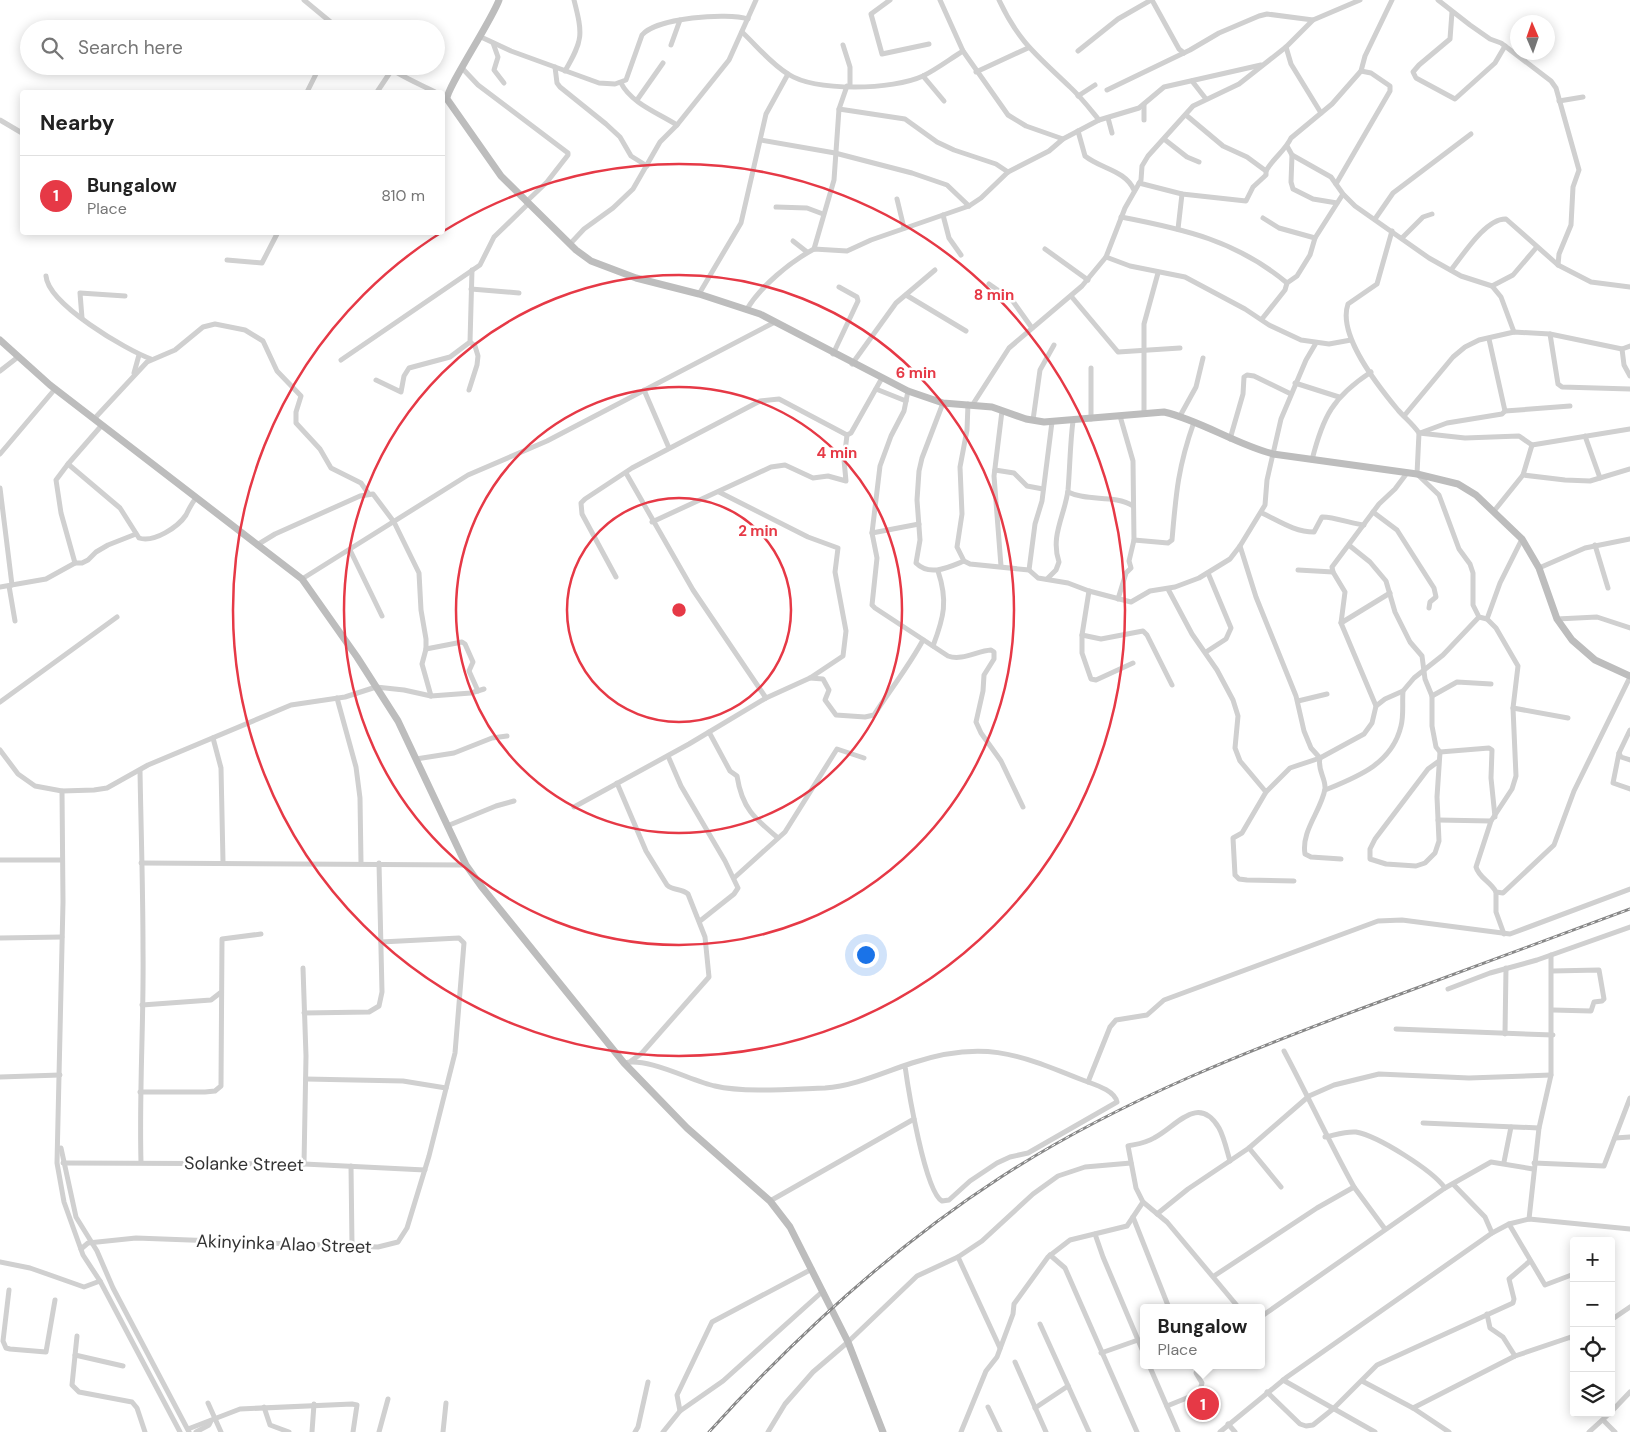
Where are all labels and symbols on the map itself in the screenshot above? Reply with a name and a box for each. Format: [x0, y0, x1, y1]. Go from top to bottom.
north arrow [1510, 15, 1555, 60]
text: 8 min [974, 285, 1014, 305]
text: 6 min [896, 363, 936, 383]
text: 4 min [817, 443, 857, 463]
text: 2 min [738, 521, 778, 541]
centre of rings [670, 601, 688, 619]
your location [853, 942, 879, 968]
street label: Solanke Street [184, 1151, 304, 1177]
street label: Akinyinka Alao Street [196, 1229, 372, 1259]
pin: 1 [1187, 1385, 1219, 1423]

